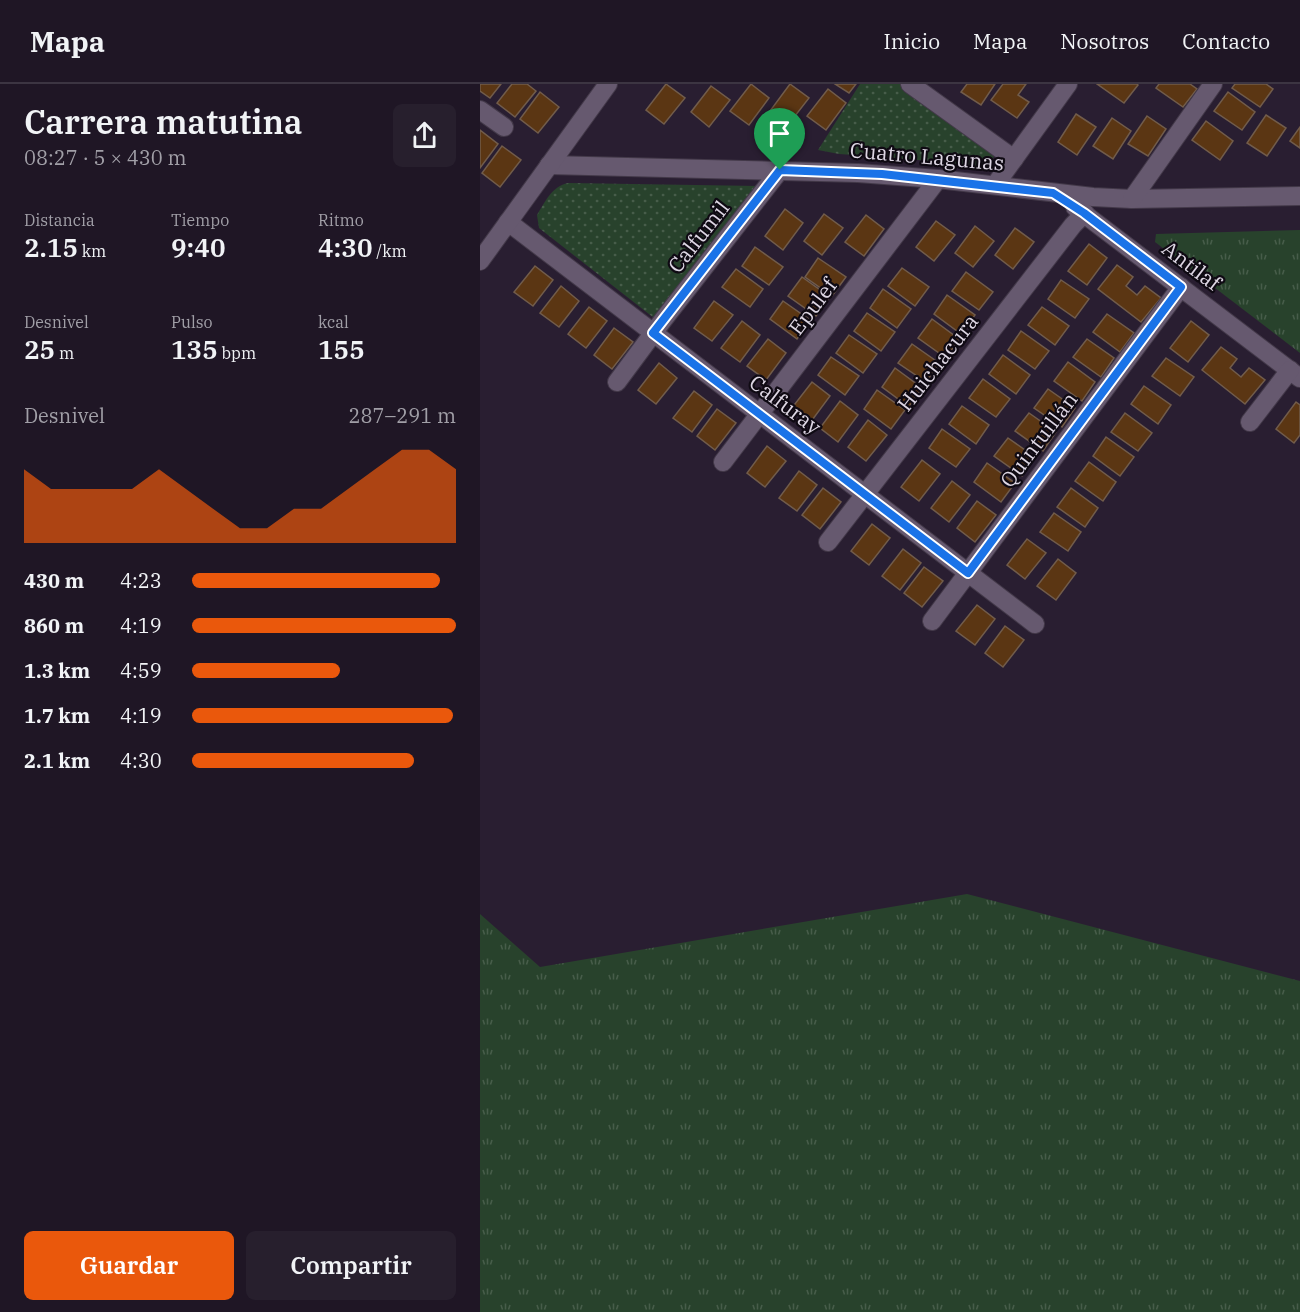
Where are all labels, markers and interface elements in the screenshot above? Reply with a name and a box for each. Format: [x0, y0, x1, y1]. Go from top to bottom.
text: Mapa [30, 23, 105, 60]
text: Inicio [883, 27, 940, 55]
text: Mapa [973, 27, 1027, 55]
text: Nosotros [1060, 27, 1149, 55]
text: Contacto [1182, 27, 1270, 55]
text: Carrera matutina [24, 100, 303, 143]
button: share [393, 104, 456, 167]
pin [754, 108, 805, 170]
icon: arrive [763, 117, 796, 150]
street label: Cuatro Lagunas [849, 135, 1005, 177]
text: 08:27 · 5 × 430 m [24, 144, 187, 171]
street label: Calfumil [661, 195, 735, 278]
text: Distancia [24, 210, 95, 230]
text: Tiempo [171, 210, 229, 230]
text: Ritmo [318, 210, 364, 230]
text: 2.15 [24, 230, 78, 264]
text: 9:40 [171, 230, 226, 264]
text: 4:30 [318, 230, 373, 264]
street label: Antilaf [1157, 234, 1228, 298]
text: km [78, 241, 106, 261]
text: /km [373, 241, 407, 261]
street label: Epulef [782, 271, 844, 340]
street label: Huichacura [890, 308, 984, 417]
text: Desnivel [24, 312, 89, 332]
text: Pulso [171, 312, 213, 332]
text: kcal [318, 312, 349, 332]
text: 25 [24, 332, 55, 366]
text: 135 [171, 332, 218, 366]
text: 155 [318, 332, 365, 366]
text: m [55, 343, 74, 363]
text: bpm [218, 343, 256, 363]
street label: Calfuray [744, 368, 828, 441]
street label: Quintuillán [993, 386, 1083, 493]
text: Desnivel [24, 402, 105, 429]
text: 287–291 m [349, 402, 456, 429]
text: 430 m [24, 567, 84, 594]
text: 4:23 [120, 567, 162, 594]
text: 860 m [24, 612, 84, 639]
text: 4:19 [120, 612, 162, 639]
text: 1.3 km [24, 657, 90, 684]
text: 4:59 [120, 657, 162, 684]
text: 1.7 km [24, 702, 90, 729]
text: 4:19 [120, 702, 162, 729]
text: 2.1 km [24, 747, 90, 774]
text: 4:30 [120, 747, 162, 774]
button: Guardar [24, 1231, 234, 1300]
button: Compartir [246, 1231, 456, 1300]

